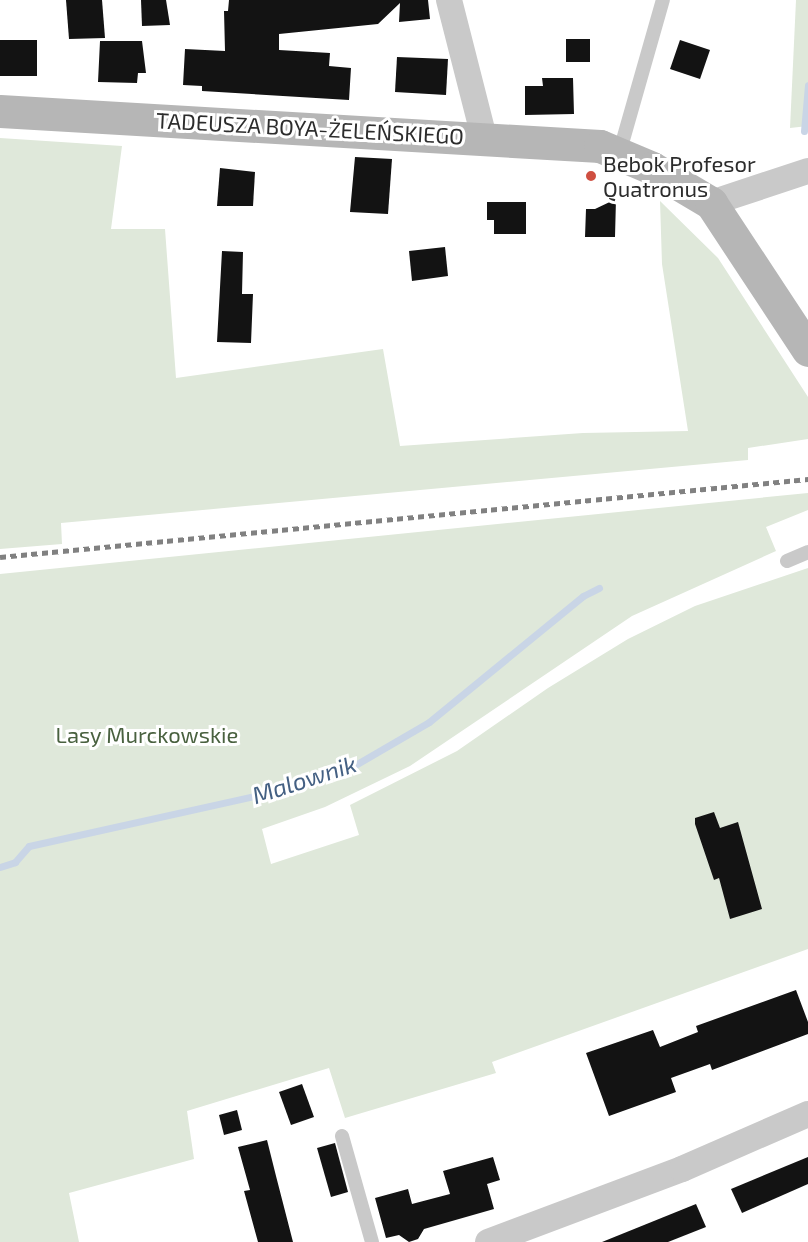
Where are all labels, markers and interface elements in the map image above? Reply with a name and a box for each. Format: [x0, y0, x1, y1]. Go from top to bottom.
street label: TADEUSZA BOYA-ŻELEŃSKIEGO [155, 107, 465, 149]
place label: Bebok Profesor Quatronus [603, 150, 756, 202]
marker: Bebok Profesor Quatronus [584, 169, 598, 183]
park label: Lasy Murckowskie [55, 722, 239, 748]
water label: Malownik [248, 749, 360, 809]

